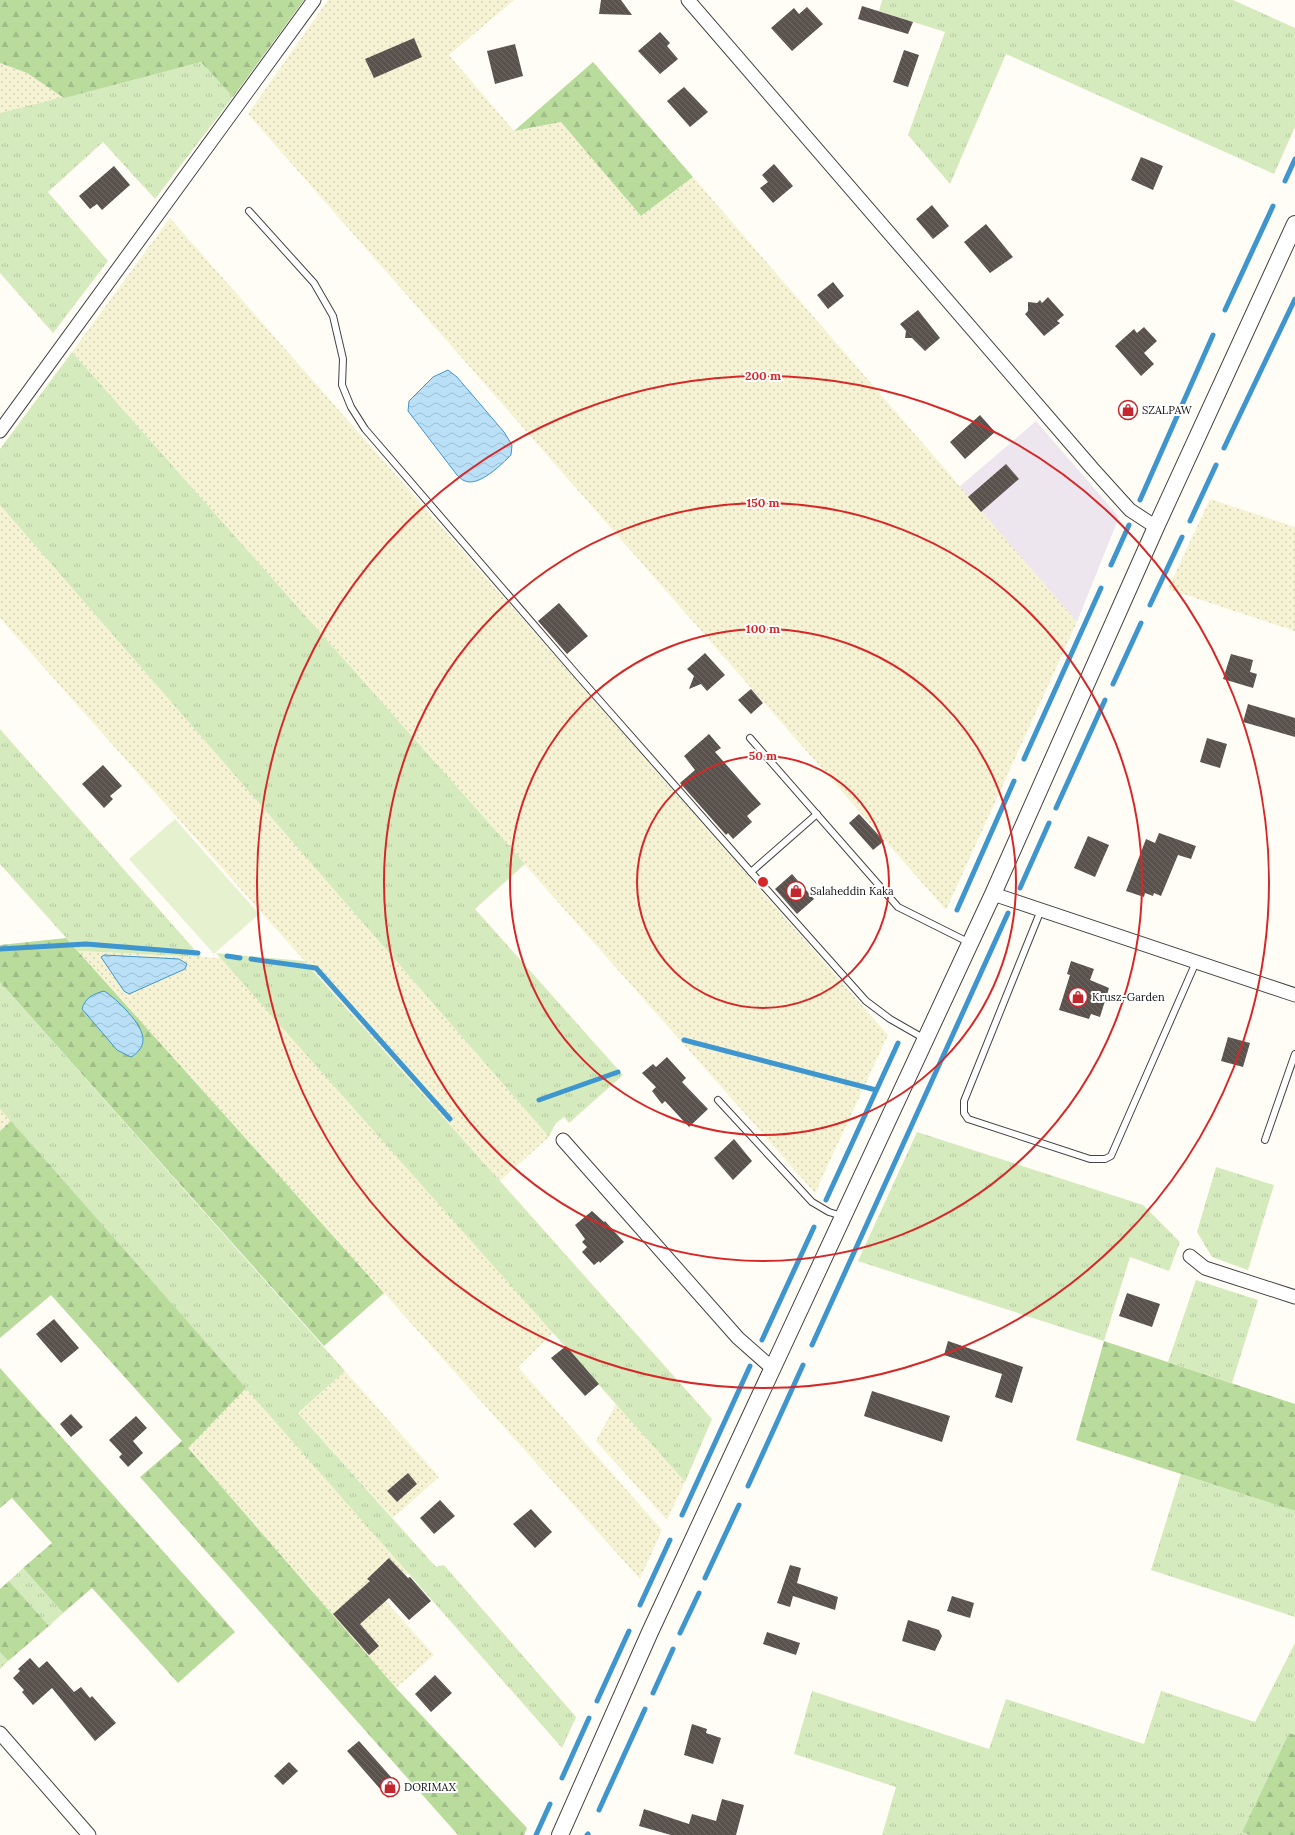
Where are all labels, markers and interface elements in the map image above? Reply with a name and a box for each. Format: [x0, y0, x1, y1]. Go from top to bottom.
text: 200 m [745, 368, 781, 383]
shop icon: SZALPAW [1117, 399, 1139, 421]
place label: SZALPAW [1142, 403, 1193, 417]
text: 150 m [746, 495, 780, 510]
text: 100 m [746, 621, 780, 636]
text: 50 m [749, 748, 777, 763]
centre of rings [756, 875, 770, 889]
shop icon: Salaheddin Kaka [785, 880, 807, 902]
place label: Salaheddin Kaka [810, 884, 894, 898]
shop icon: Krusz-Garden [1067, 986, 1089, 1008]
place label: Krusz-Garden [1092, 990, 1165, 1004]
shop icon: DORIMAX [379, 1776, 401, 1798]
place label: DORIMAX [404, 1780, 457, 1794]

